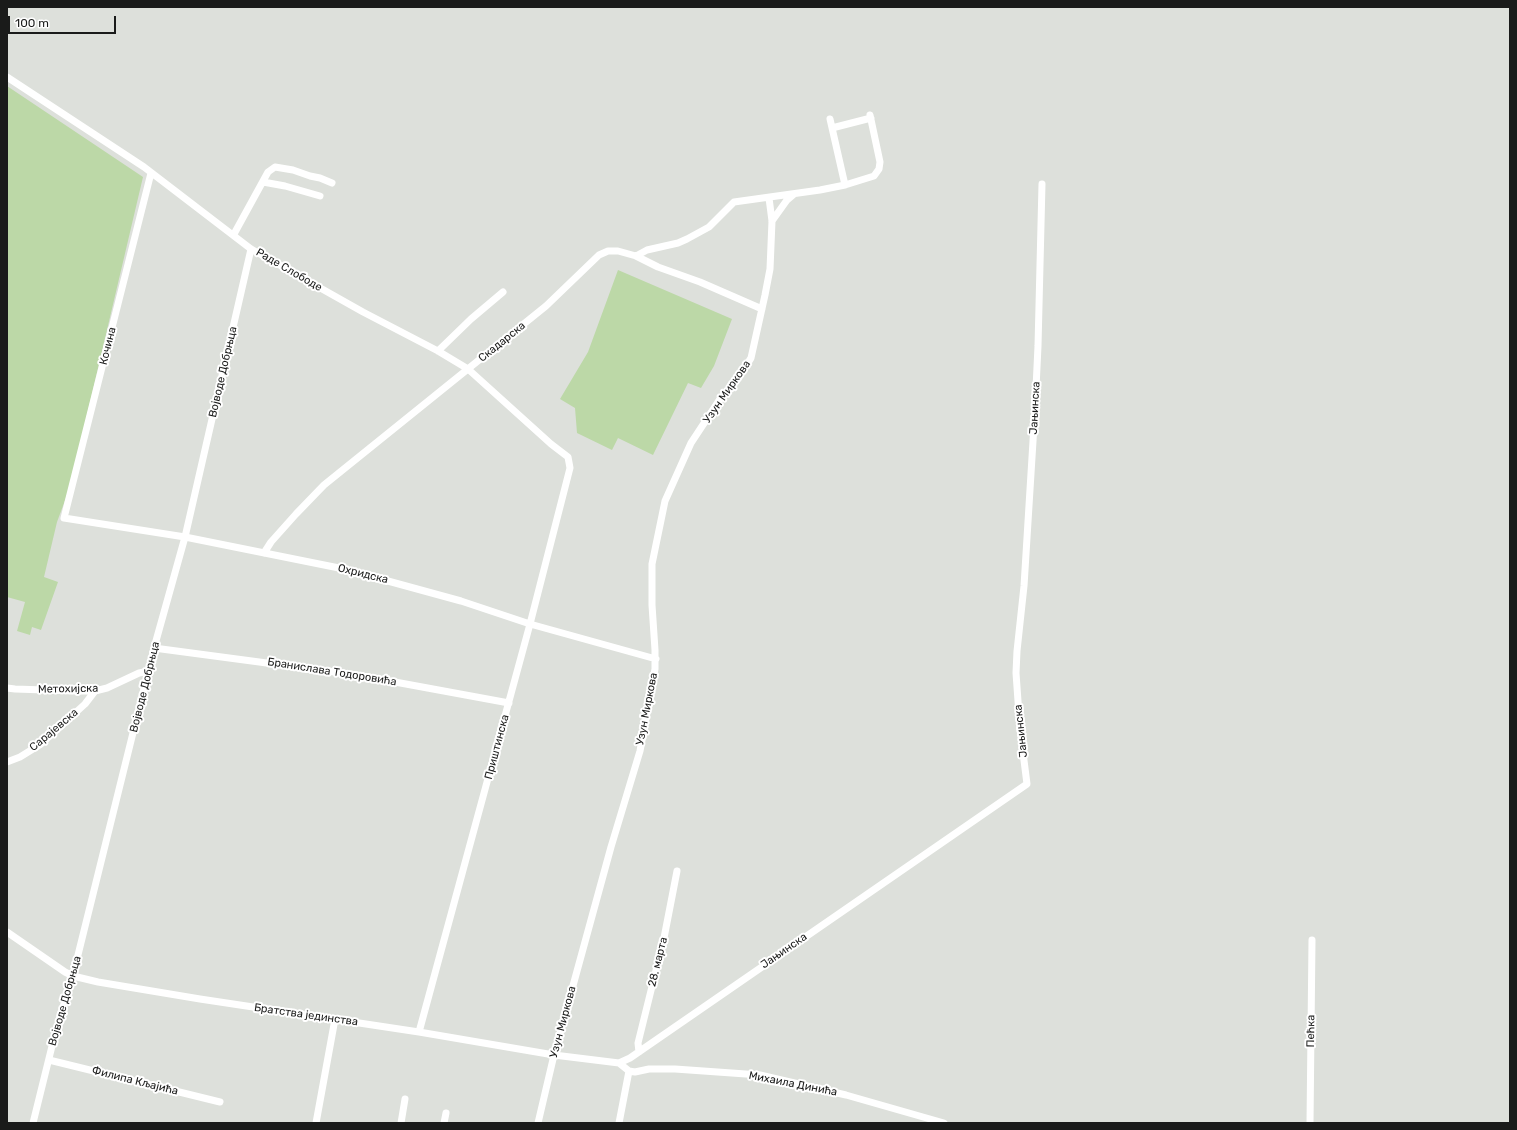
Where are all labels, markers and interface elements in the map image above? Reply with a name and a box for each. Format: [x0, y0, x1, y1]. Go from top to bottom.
scale bar [10, 8, 118, 34]
text: 100 m [15, 16, 49, 30]
street label: Раде Слободе [254, 246, 324, 294]
street label: Скадарска [476, 319, 528, 365]
street label: Војводе Добрњца [206, 325, 240, 419]
street label: Кочина [97, 326, 119, 366]
street label: Узун Миркова [700, 358, 754, 426]
street label: Јањинска [1027, 381, 1043, 435]
street label: Охридска [337, 561, 389, 587]
street label: Војводе Добрњца [127, 640, 163, 734]
street label: Бранислава Тодоровића [266, 655, 398, 689]
street label: Узун Миркова [633, 672, 661, 746]
street label: Метохијска [38, 682, 98, 696]
street label: Јањинска [1012, 704, 1030, 758]
street label: Сарајевска [27, 706, 81, 754]
street label: Приштинска [482, 713, 512, 781]
street label: Јањинска [758, 930, 810, 972]
street label: 28. марта [645, 936, 671, 988]
street label: Војводе Добрњца [46, 954, 84, 1048]
street label: Узун Миркова [547, 985, 579, 1059]
street label: Братства јединства [253, 1001, 359, 1029]
street label: Пећка [1304, 1015, 1318, 1047]
street label: Филипа Кљајића [90, 1064, 180, 1098]
street label: Михаила Динића [748, 1069, 838, 1099]

